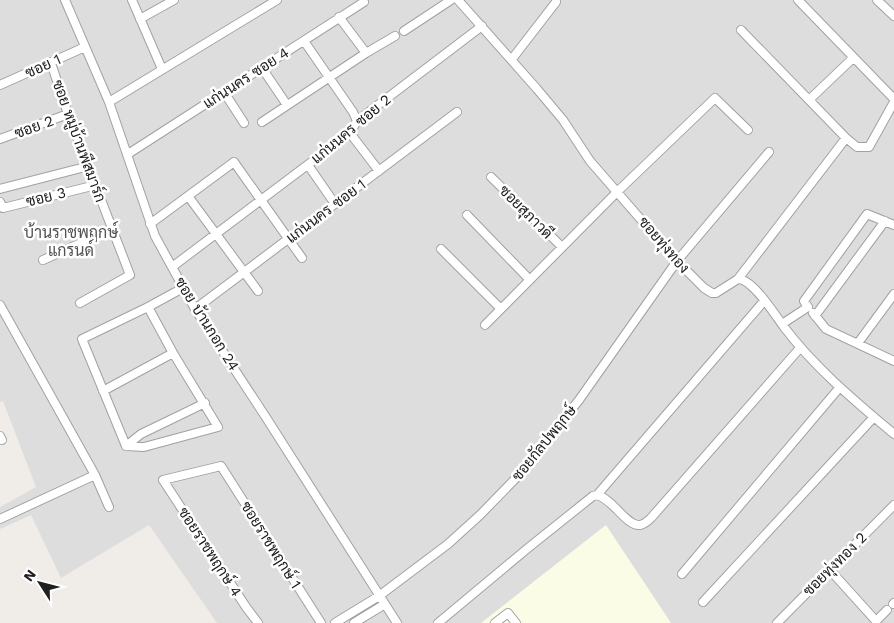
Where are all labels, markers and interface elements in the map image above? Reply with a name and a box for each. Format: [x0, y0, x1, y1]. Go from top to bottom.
street label: แก่นนคร ซอย 4 [199, 43, 292, 112]
street label: ซอย 1 [22, 50, 64, 82]
street label: ซอย หมู่บ้านพีสมาร์ก [48, 77, 110, 205]
street label: แก่นนคร ซอย 2 [307, 90, 394, 168]
street label: ซอย 2 [12, 112, 56, 142]
street label: แก่นนคร ซอย 1 [282, 174, 369, 247]
street label: ซอยสุภาวดี [494, 181, 557, 244]
street label: ซอย 3 [24, 183, 68, 211]
street label: ซอยทุ่งทอง [633, 212, 694, 278]
district label: บ้านราชพฤกษ์ แกรนด์ [24, 220, 118, 260]
street label: ซอย บ้านกอก 24 [171, 273, 244, 374]
street label: ซอยกัลปพฤกษ์ [507, 400, 581, 484]
street label: ซอยราชพฤกษ์ 1 [237, 498, 306, 592]
street label: ซอยราชพฤกษ์ 4 [174, 503, 246, 600]
street label: ซอยทุ่งทอง 2 [799, 528, 872, 601]
north arrow [15, 558, 65, 608]
text: N [20, 566, 39, 584]

